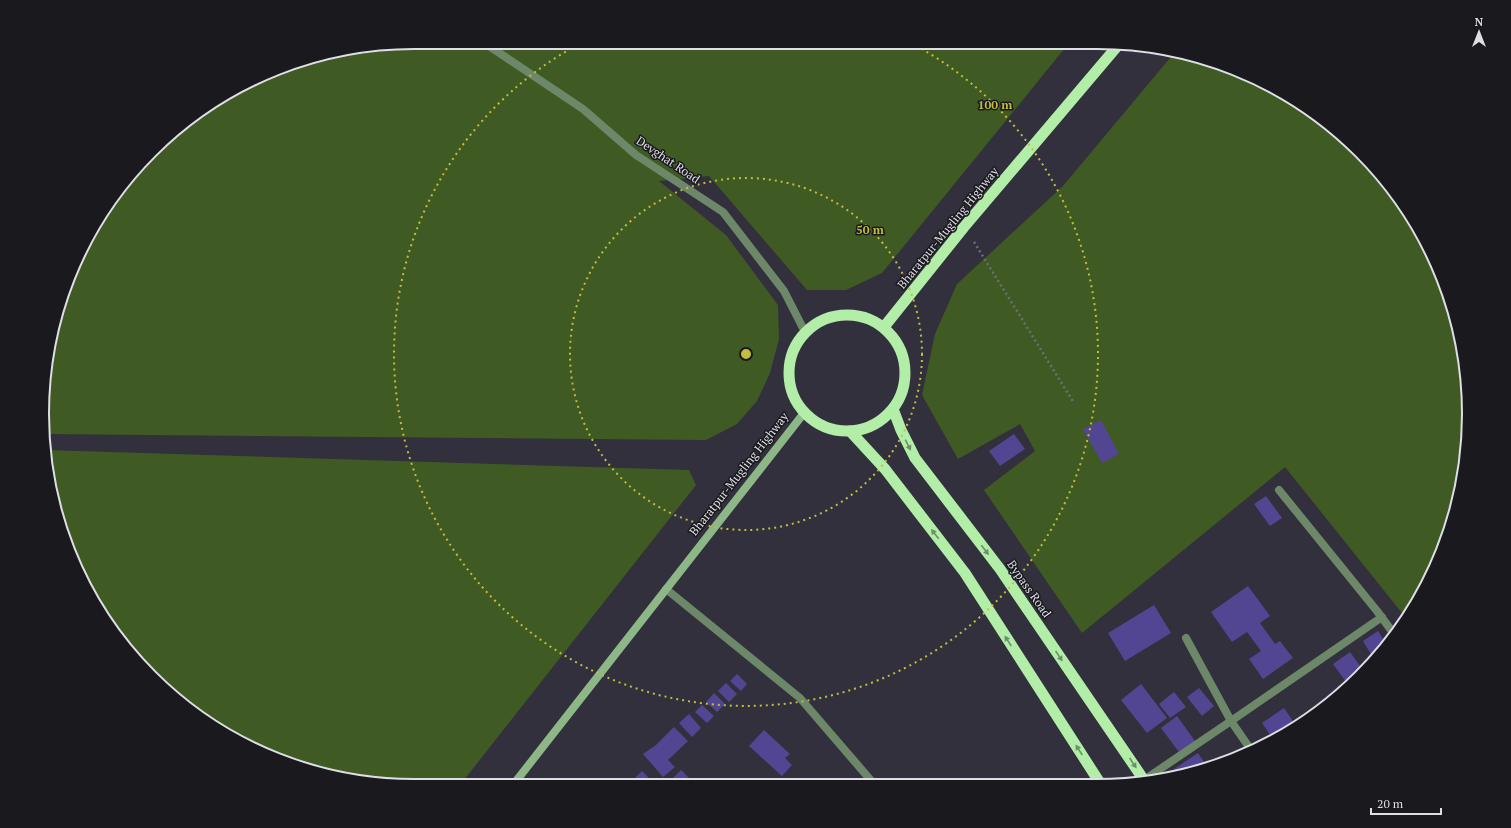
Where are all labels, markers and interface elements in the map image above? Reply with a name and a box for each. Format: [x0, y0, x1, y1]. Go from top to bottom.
north arrow [1459, 12, 1499, 52]
text: N [1475, 15, 1484, 29]
text: 100 m [978, 97, 1012, 112]
street label: Devghat Road [634, 133, 703, 187]
street label: Bharatpur-Mugling Highway [894, 163, 1002, 292]
text: 50 m [856, 222, 884, 237]
centre of rings [739, 347, 753, 361]
street label: Bharatpur-Mugling Highway [686, 408, 792, 538]
one-way arrow [905, 439, 912, 451]
one-way arrow [930, 528, 939, 539]
one-way arrow [981, 544, 989, 555]
street label: Bypass Road [1004, 557, 1055, 620]
one-way arrow [1005, 635, 1012, 647]
one-way arrow [1055, 651, 1063, 661]
one-way arrow [1075, 744, 1082, 756]
one-way arrow [1129, 758, 1137, 769]
scale bar [1371, 790, 1441, 816]
text: 20 m [1377, 796, 1404, 811]

